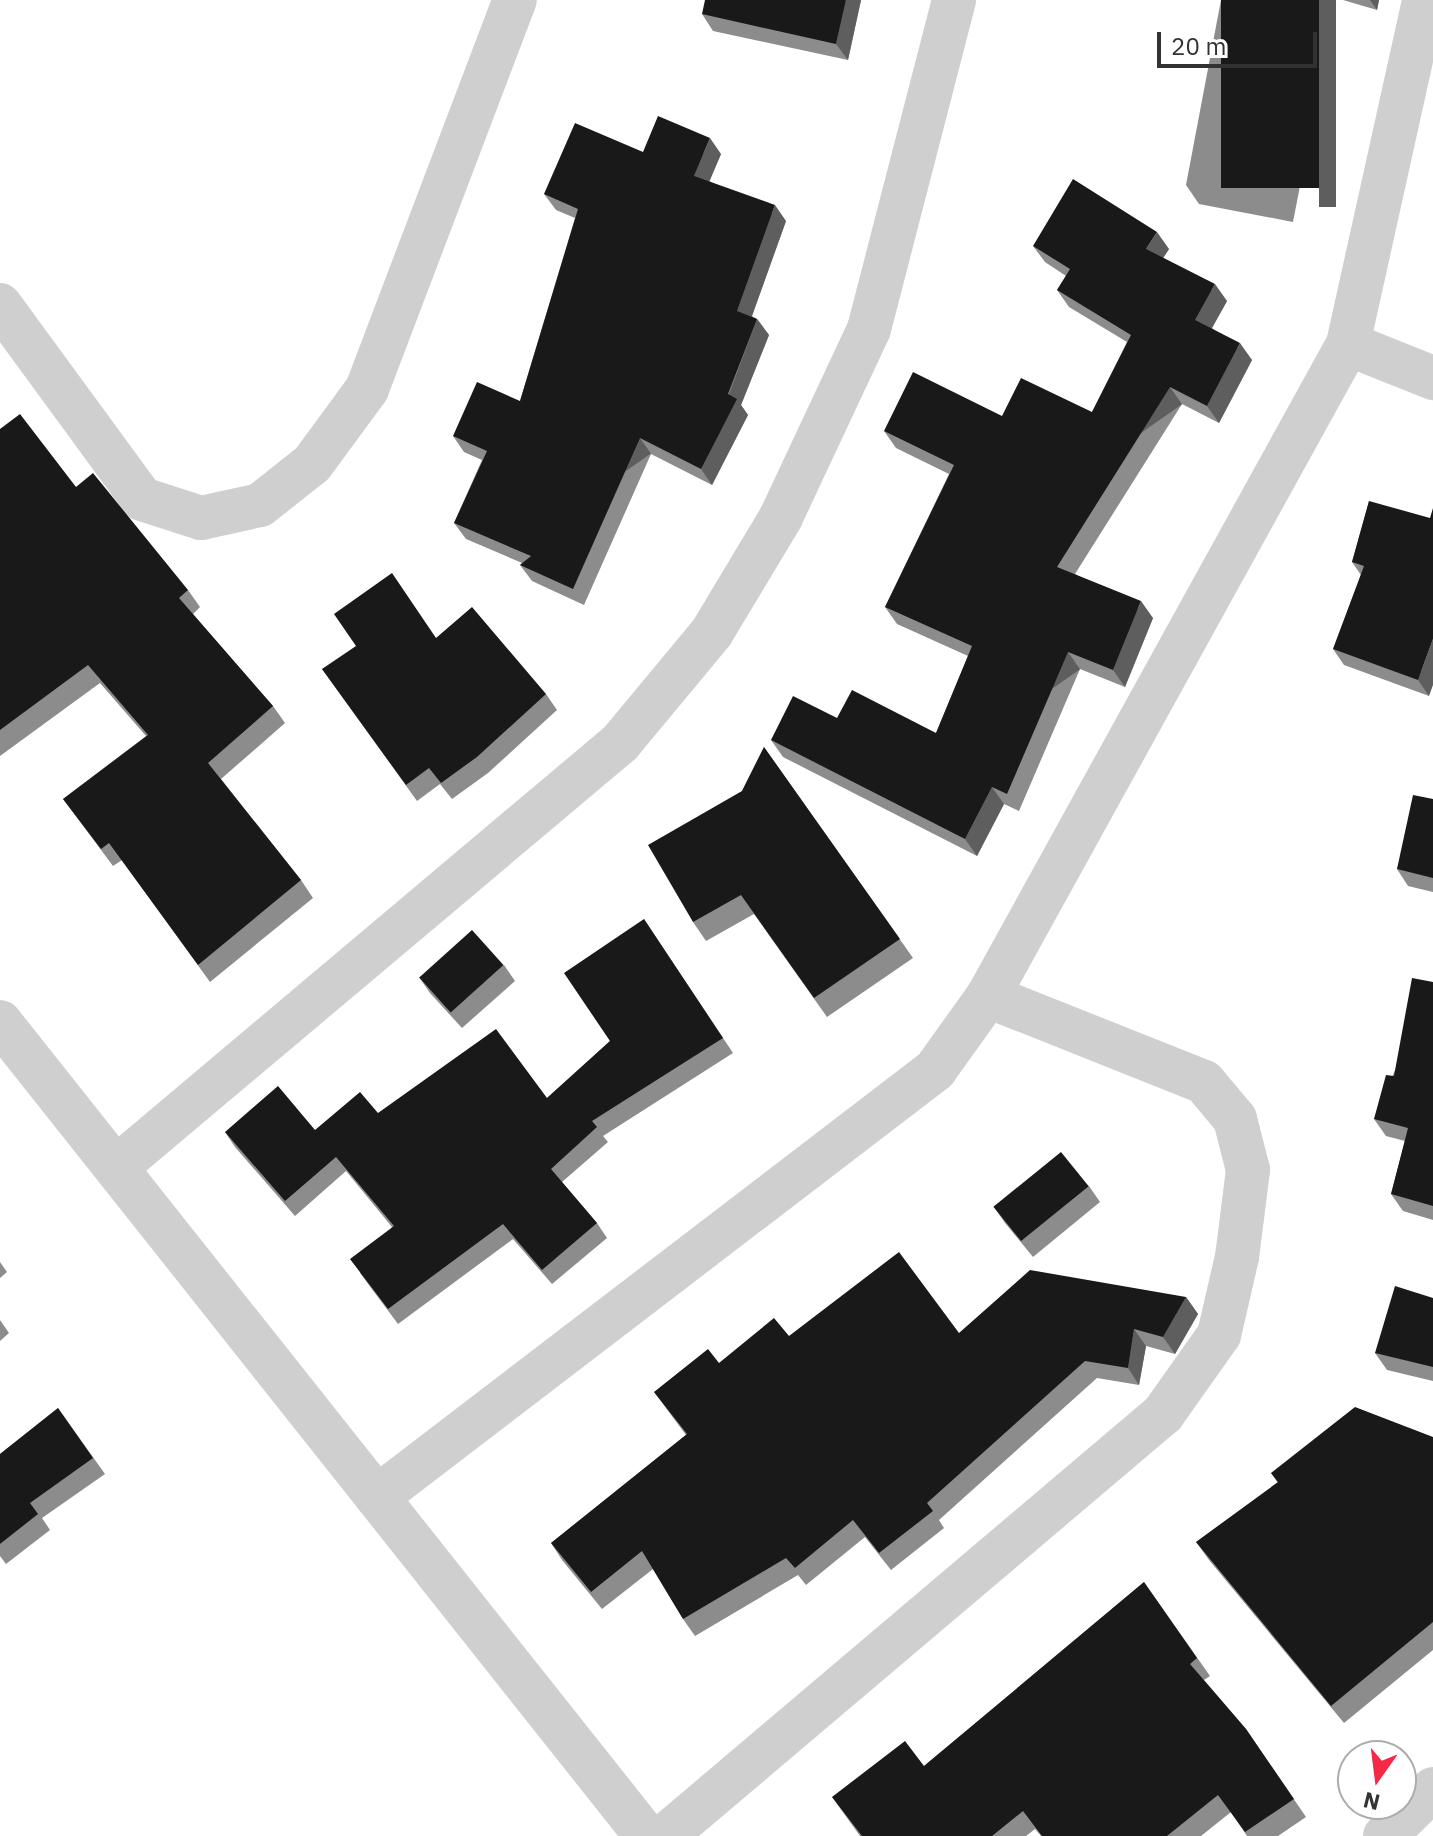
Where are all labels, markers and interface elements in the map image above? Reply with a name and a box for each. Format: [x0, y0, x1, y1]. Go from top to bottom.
scale bar [1161, 16, 1321, 66]
text: 20 m [1171, 30, 1226, 62]
north arrow [1337, 1740, 1417, 1820]
text: N [1360, 1786, 1383, 1818]

